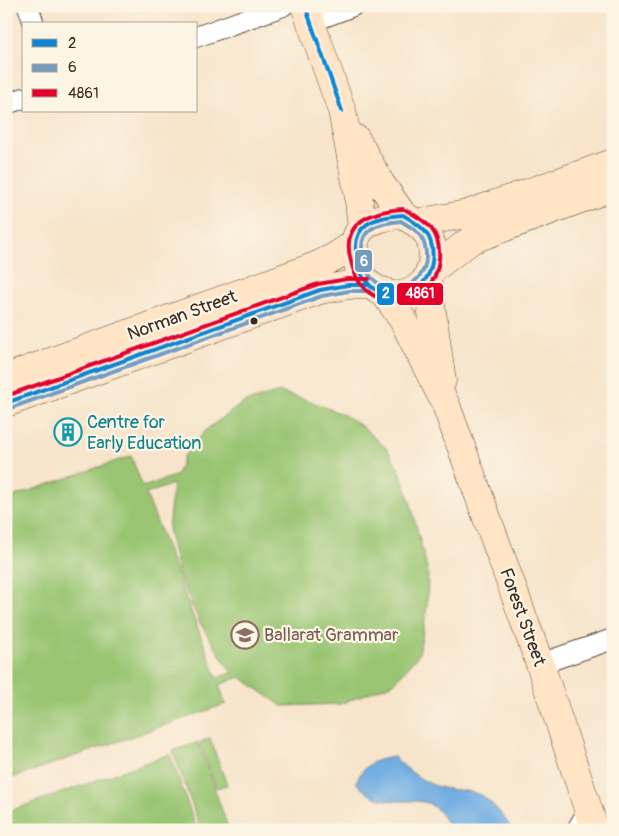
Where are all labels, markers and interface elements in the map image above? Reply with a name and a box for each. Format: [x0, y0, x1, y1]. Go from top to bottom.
legend [22, 22, 198, 112]
text: 2 [68, 34, 76, 53]
text: 6 [68, 58, 77, 77]
text: 4861 [68, 84, 99, 103]
line badge: 6 [354, 249, 373, 273]
text: 6 [360, 253, 368, 270]
line badge: 2 [376, 282, 395, 306]
line badge: 4861 [396, 282, 444, 306]
street label: Norman Street [124, 285, 241, 346]
text: 2 [382, 285, 390, 302]
text: 4861 [406, 285, 434, 302]
unlabelled marker [249, 316, 259, 326]
place label: Centre for Early Education [87, 411, 201, 455]
building icon: Centre for Early Education [53, 417, 83, 447]
street label: Forest Street [494, 565, 551, 670]
school or university icon: Ballarat Grammar [230, 620, 260, 650]
place label: Ballarat Grammar [264, 624, 399, 647]

